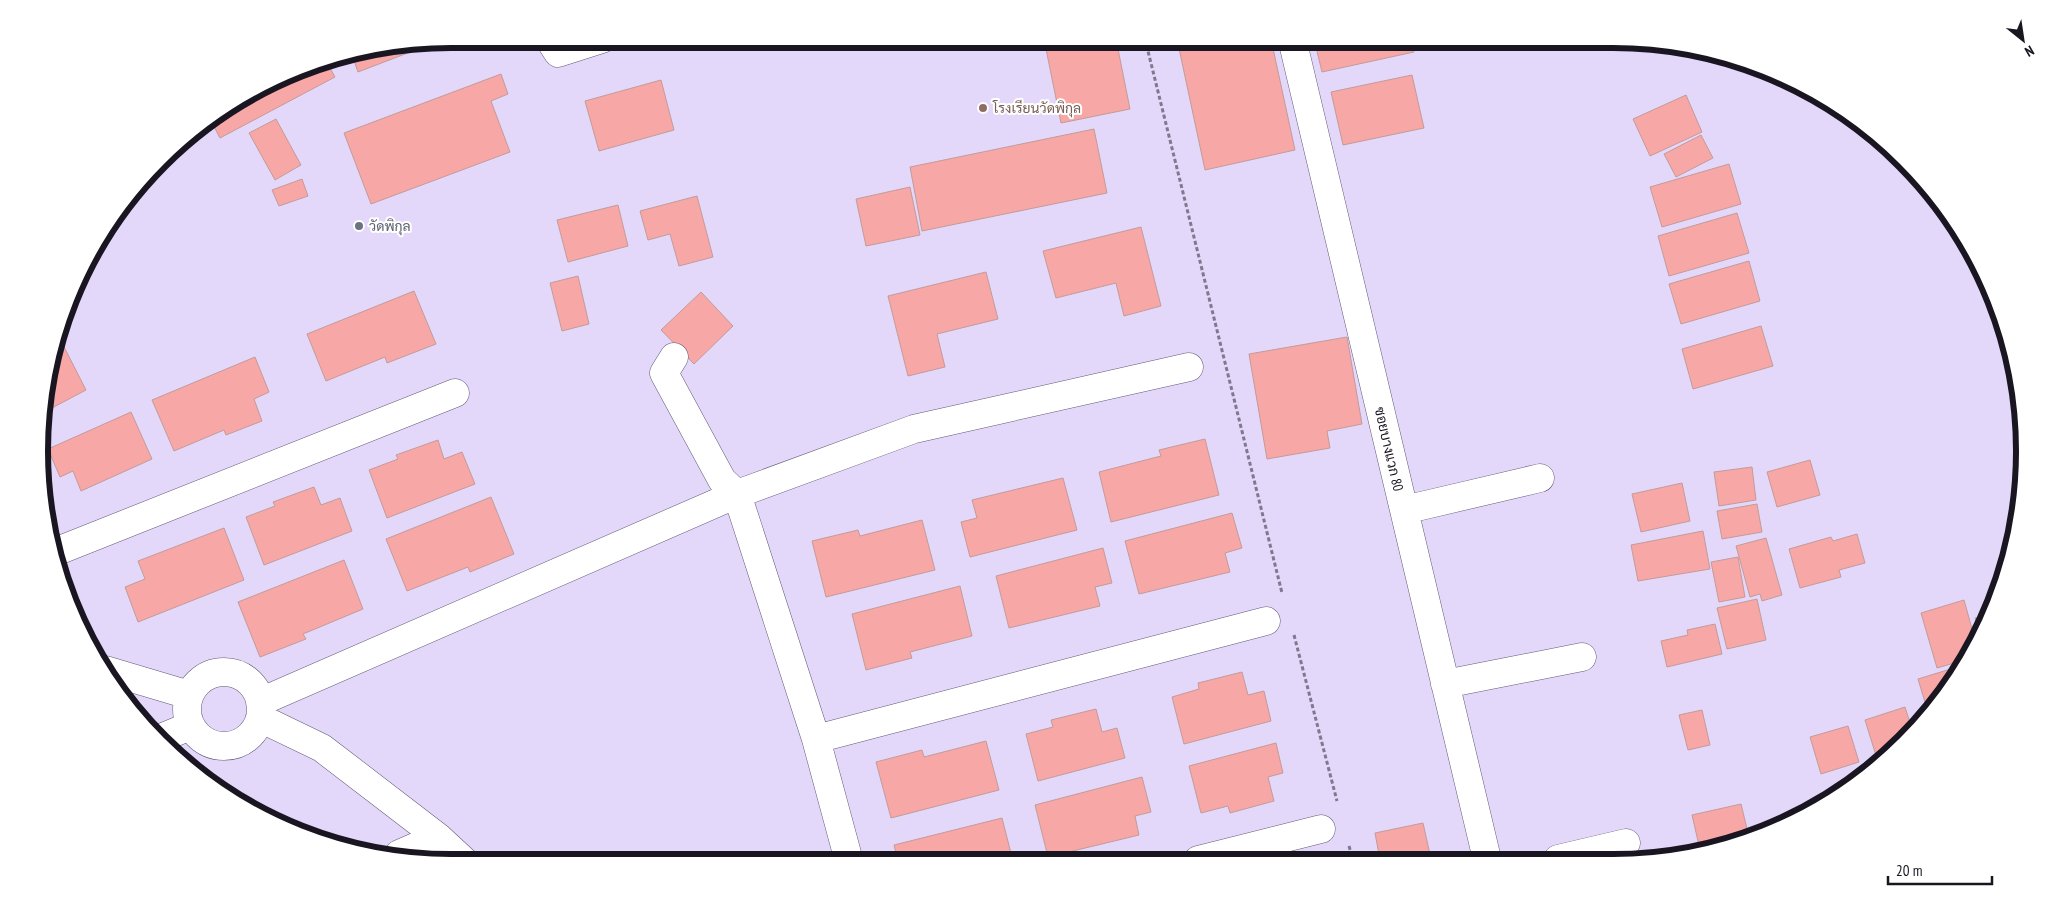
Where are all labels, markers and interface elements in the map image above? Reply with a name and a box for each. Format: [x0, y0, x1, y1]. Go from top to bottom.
north arrow [1998, 15, 2048, 65]
text: N [2022, 42, 2037, 61]
place label: โรงเรียนวัดพิกุล [992, 99, 1081, 118]
marker: โรงเรียนวัดพิกุล [977, 102, 989, 114]
place label: วัดพิกุล [369, 217, 411, 236]
marker: วัดพิกุล [353, 220, 365, 232]
street label: ซอยบางแวก 80 [1371, 405, 1407, 493]
scale bar [1888, 854, 1992, 886]
text: 20 m [1896, 861, 1922, 880]

